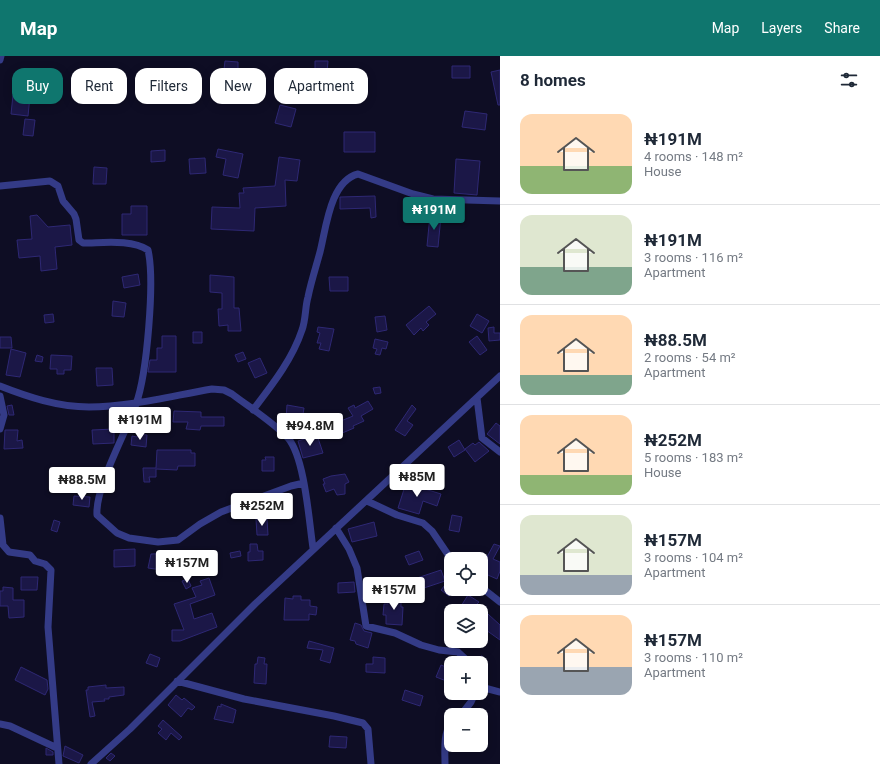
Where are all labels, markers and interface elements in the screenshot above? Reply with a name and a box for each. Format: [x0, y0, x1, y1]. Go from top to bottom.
text: Map [20, 17, 58, 40]
text: Map [712, 20, 739, 36]
text: Layers [761, 20, 802, 36]
text: Share [824, 20, 860, 36]
chip: Buy [12, 68, 63, 104]
chip: Rent [71, 68, 127, 104]
chip: Filters [135, 68, 202, 104]
chip: New [210, 68, 266, 104]
chip: Apartment [274, 68, 368, 104]
icon: filters [838, 69, 860, 91]
text: 8 homes [520, 70, 586, 90]
text: ₦191M [644, 129, 702, 149]
icon: home [552, 130, 600, 178]
text: 4 rooms · 148 m² [644, 149, 743, 164]
text: House [644, 164, 681, 179]
pin: ₦191M [406, 197, 462, 231]
text: ₦191M [412, 202, 456, 217]
text: ₦191M [644, 230, 702, 250]
icon: home [552, 231, 600, 279]
text: 3 rooms · 116 m² [644, 250, 743, 265]
text: Apartment [644, 265, 706, 280]
text: ₦88.5M [644, 330, 707, 350]
icon: home [552, 331, 600, 379]
text: 2 rooms · 54 m² [644, 350, 736, 365]
text: Apartment [644, 365, 706, 380]
pin: ₦191M [112, 407, 168, 441]
text: ₦191M [118, 412, 162, 427]
pin: ₦94.8M [277, 413, 343, 447]
text: ₦94.8M [286, 418, 334, 433]
text: ₦252M [644, 430, 702, 450]
icon: home [552, 431, 600, 479]
text: 5 rooms · 183 m² [644, 450, 743, 465]
pin: ₦85M [393, 464, 441, 498]
text: House [644, 465, 681, 480]
pin: ₦88.5M [49, 467, 115, 501]
text: ₦85M [399, 469, 435, 484]
text: ₦88.5M [58, 472, 106, 487]
pin: ₦252M [234, 493, 290, 527]
text: ₦252M [240, 498, 284, 513]
text: ₦157M [644, 530, 702, 550]
icon: home [552, 531, 600, 579]
pin: ₦157M [159, 550, 215, 584]
text: 3 rooms · 104 m² [644, 550, 743, 565]
map controls [444, 552, 488, 752]
button: locate [444, 552, 488, 596]
text: ₦157M [165, 555, 209, 570]
text: Apartment [644, 565, 706, 580]
pin: ₦157M [366, 577, 422, 611]
text: ₦157M [372, 582, 416, 597]
button: layers [444, 604, 488, 648]
text: ₦157M [644, 630, 702, 650]
icon: home [552, 631, 600, 679]
text: 3 rooms · 110 m² [644, 650, 743, 665]
button: + [444, 656, 488, 700]
text: Apartment [644, 665, 706, 680]
button: − [444, 708, 488, 752]

